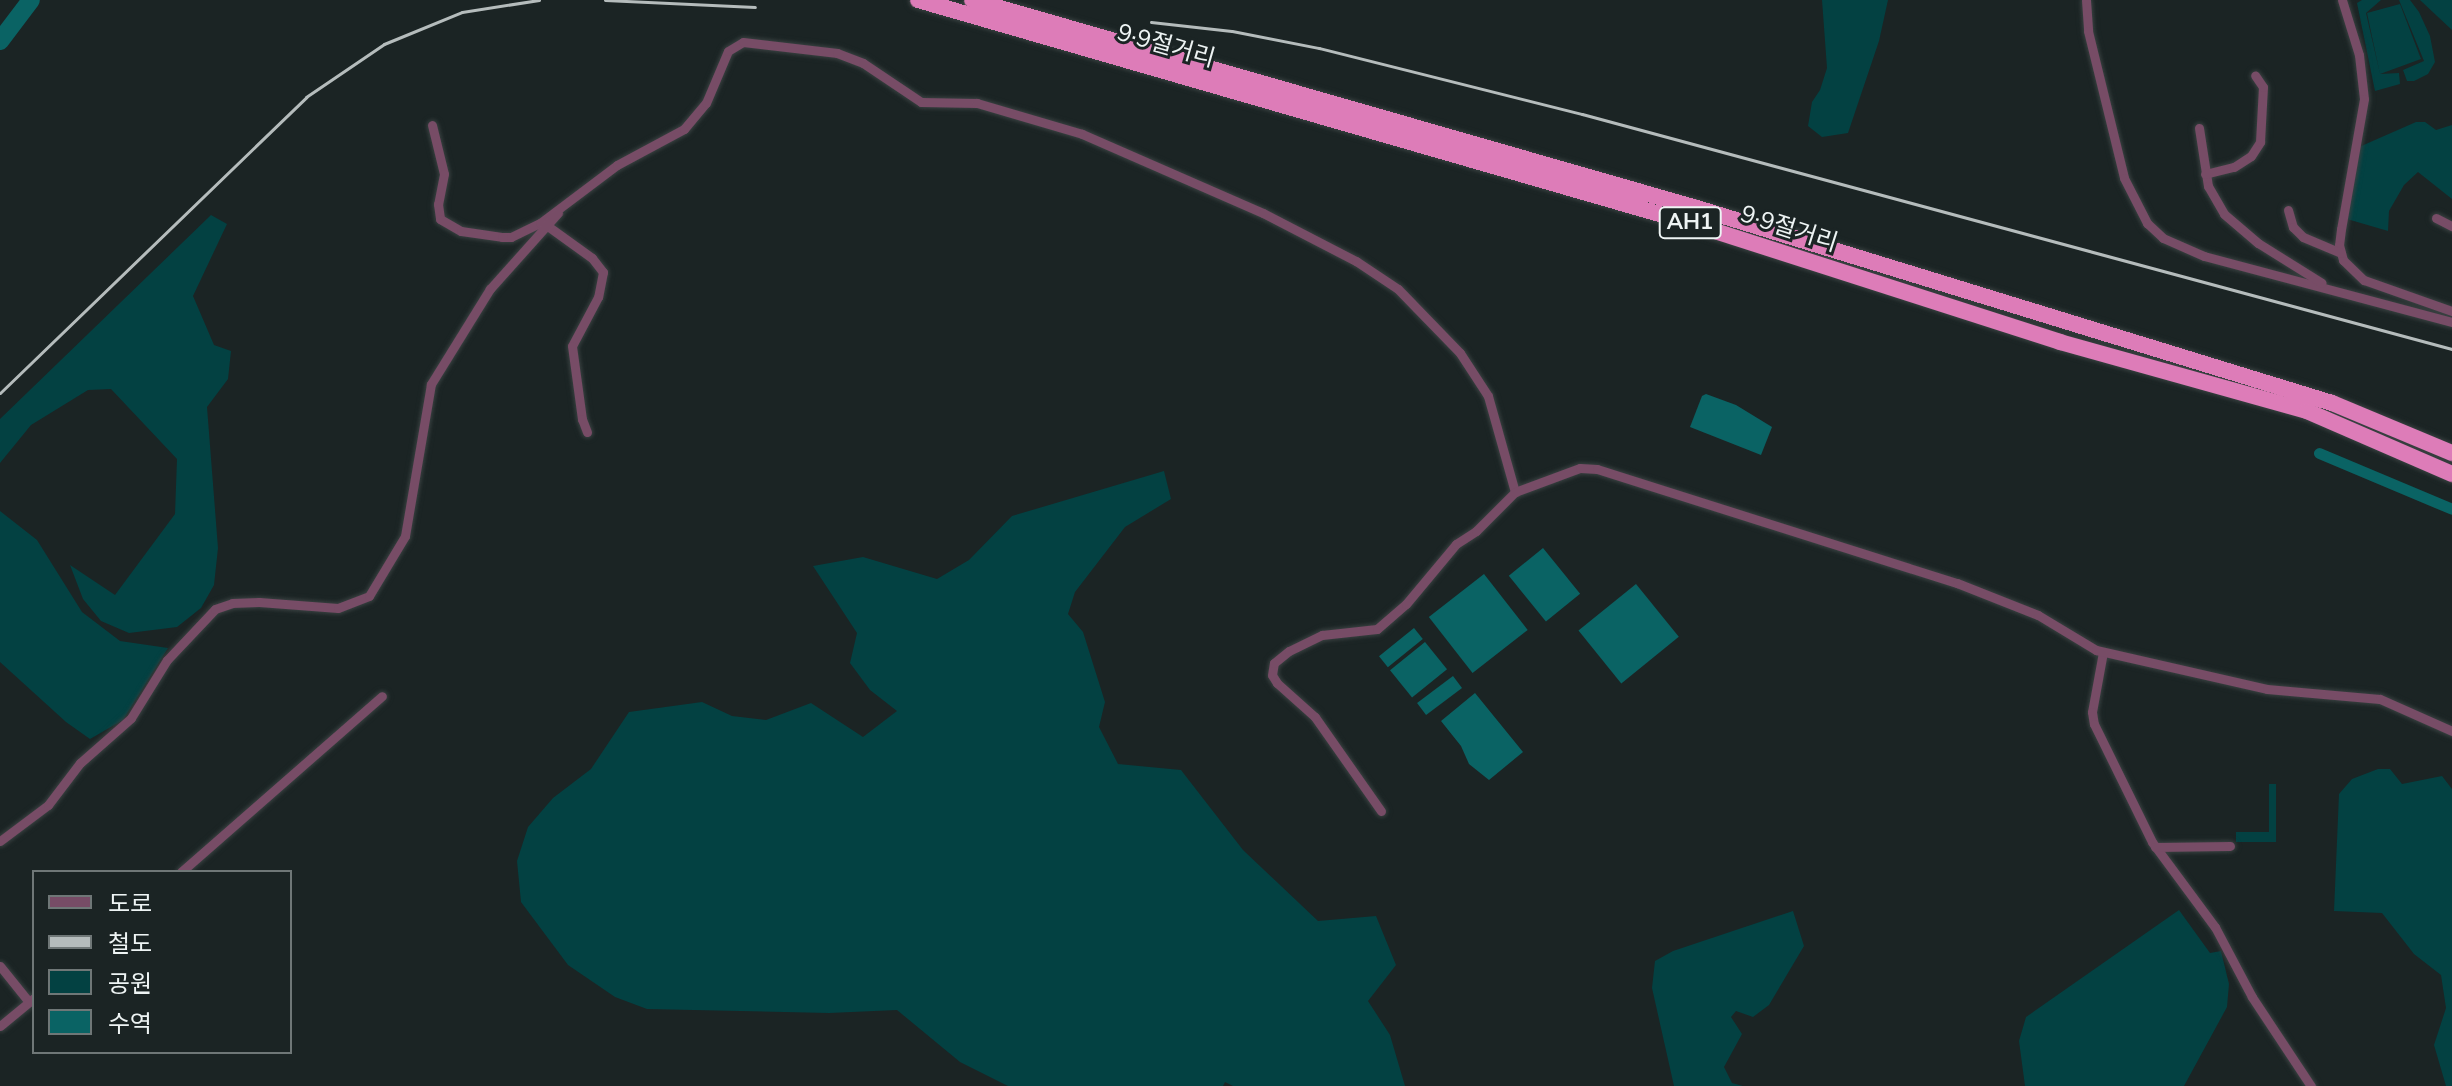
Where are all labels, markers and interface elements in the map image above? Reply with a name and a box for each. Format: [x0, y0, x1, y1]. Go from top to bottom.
street label: 9·9절거리 [1114, 18, 1218, 74]
street label: 9·9절거리 [1737, 200, 1841, 258]
road number: AH1 [1658, 205, 1722, 241]
legend [32, 870, 292, 1054]
text: 도로 [108, 888, 152, 920]
text: 철도 [108, 928, 152, 960]
text: 공원 [108, 968, 152, 1000]
text: 수역 [108, 1008, 152, 1040]

